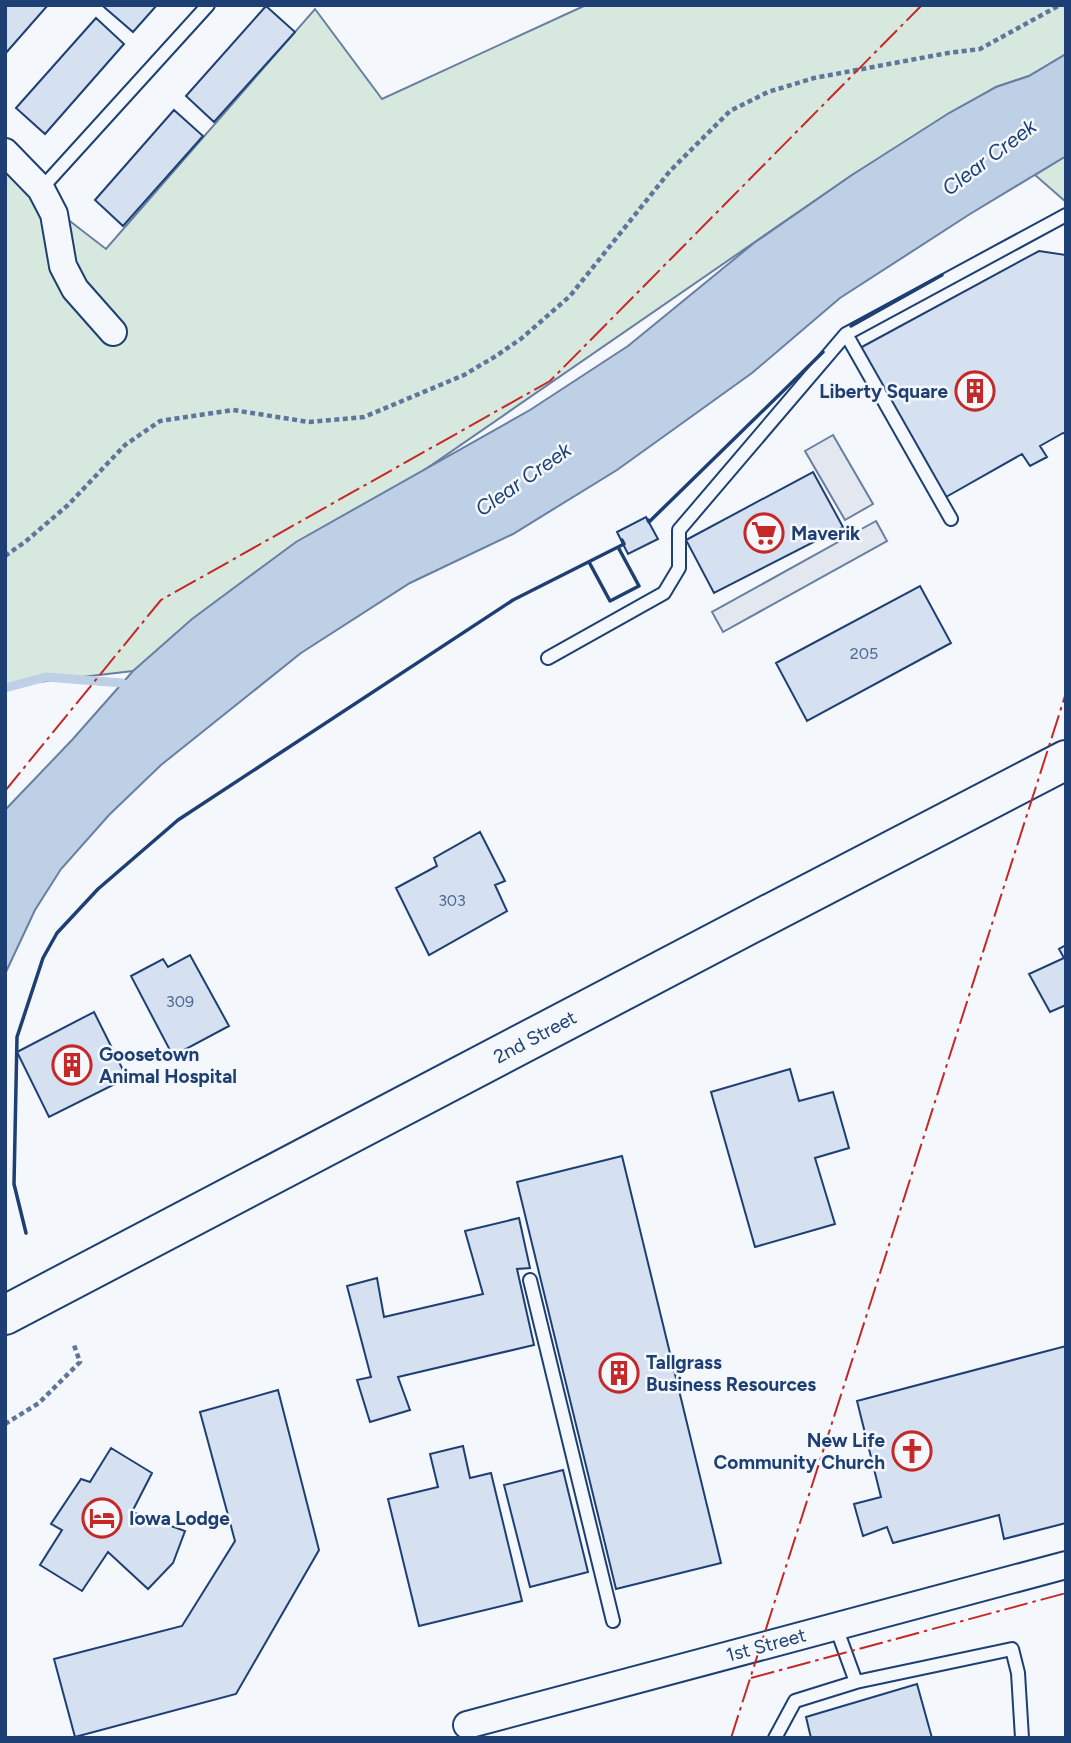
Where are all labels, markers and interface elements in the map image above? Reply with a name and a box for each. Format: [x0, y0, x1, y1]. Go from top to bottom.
water label: Clear Creek [937, 113, 1042, 201]
building icon: Liberty Square [954, 370, 996, 412]
place label: Liberty Square [819, 380, 948, 403]
water label: Clear Creek [470, 436, 576, 521]
supermarket icon: Maverik [743, 512, 785, 554]
place label: Maverik [791, 522, 861, 545]
house number: 205 [850, 644, 878, 663]
house number: 303 [438, 891, 466, 910]
house number: 309 [166, 992, 194, 1011]
street label: 2nd Street [490, 1006, 580, 1068]
place label: Goosetown Animal Hospital [99, 1043, 237, 1088]
building icon: Goosetown Animal Hospital [51, 1044, 93, 1086]
place label: Tallgrass Business Resources [646, 1351, 816, 1396]
building icon: Tallgrass Business Resources [598, 1352, 640, 1394]
place label: New Life Community Church [714, 1429, 885, 1474]
church icon: New Life Community Church [891, 1430, 933, 1472]
hotel icon: Iowa Lodge [81, 1497, 123, 1539]
place label: Iowa Lodge [129, 1507, 230, 1530]
street label: 1st Street [724, 1623, 808, 1667]

